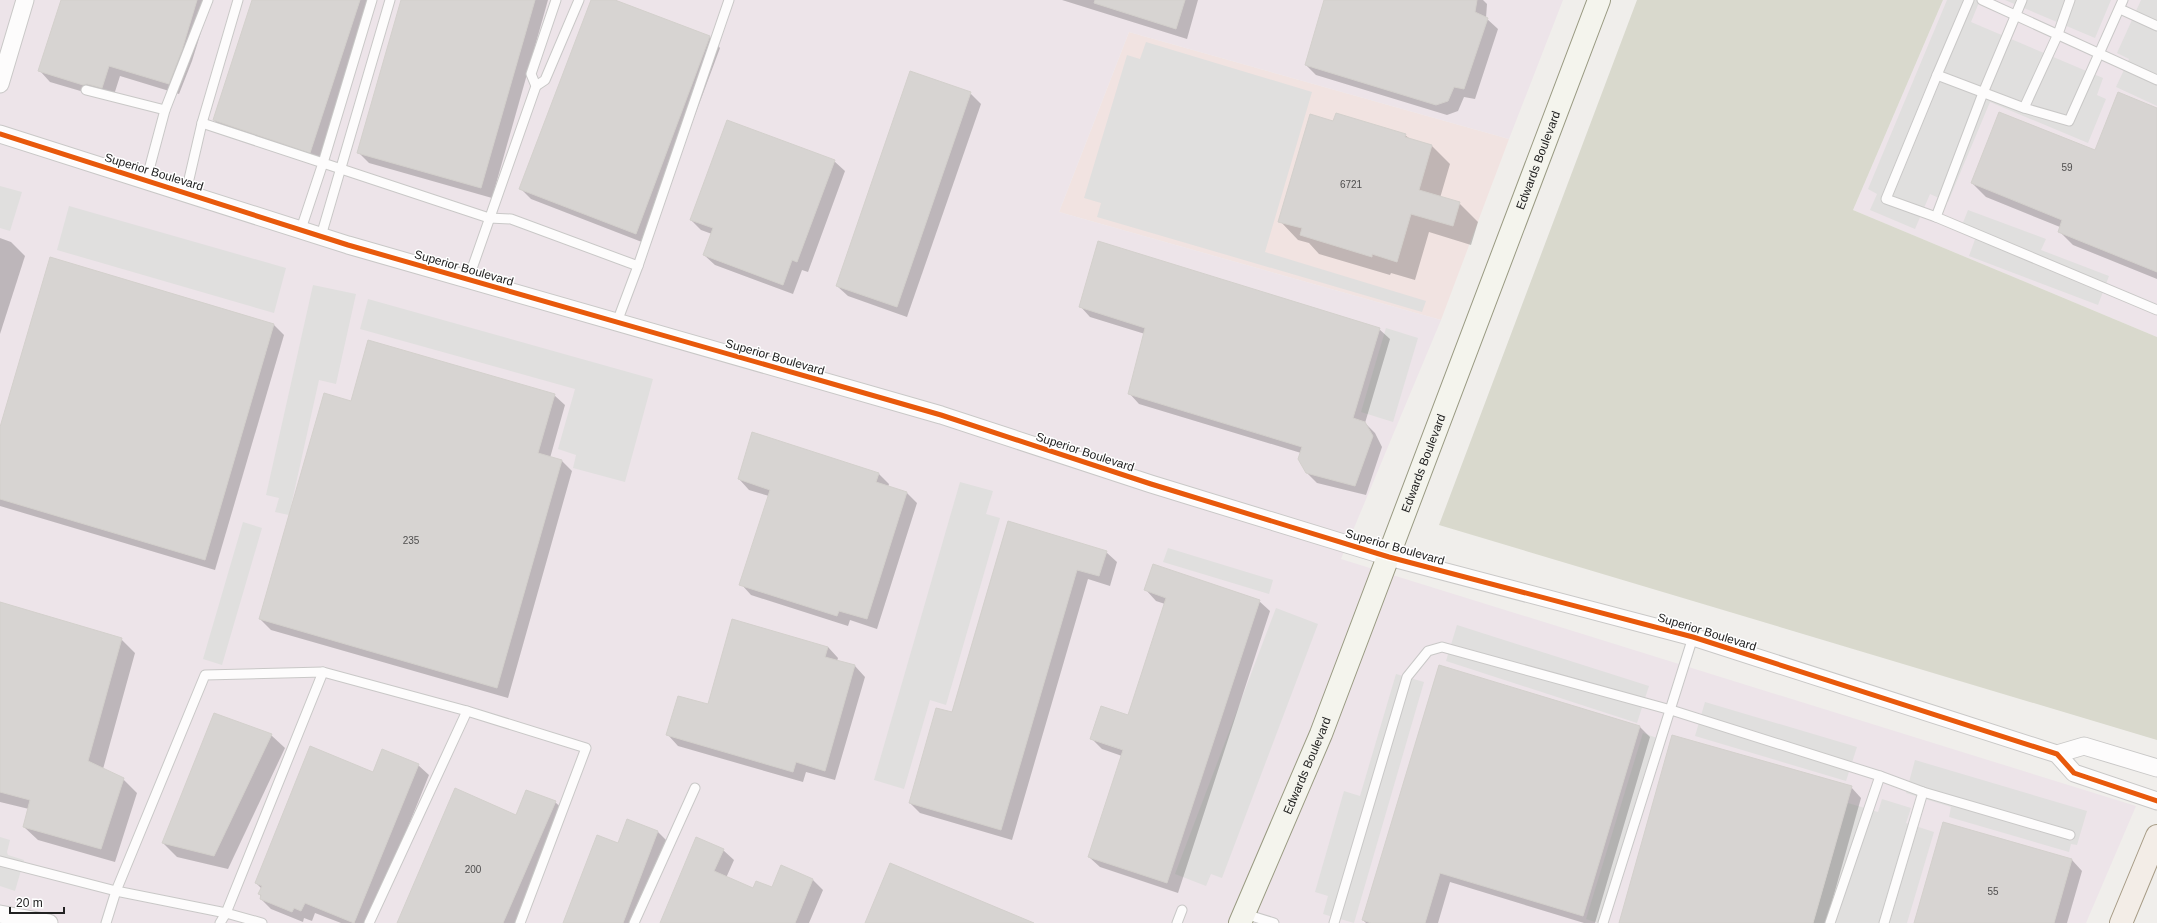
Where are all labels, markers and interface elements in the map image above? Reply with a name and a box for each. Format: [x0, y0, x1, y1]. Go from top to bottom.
street label: Edwards Boulevard [1513, 109, 1563, 212]
street label: Superior Boulevard [103, 150, 205, 194]
house number: 59 [2061, 162, 2073, 173]
house number: 6721 [1340, 179, 1363, 190]
street label: Superior Boulevard [413, 247, 515, 289]
street label: Superior Boulevard [724, 336, 826, 378]
street label: Edwards Boulevard [1398, 412, 1448, 515]
street label: Superior Boulevard [1034, 429, 1136, 475]
street label: Superior Boulevard [1344, 526, 1446, 568]
house number: 235 [403, 535, 420, 546]
street label: Superior Boulevard [1656, 610, 1758, 654]
street label: Edwards Boulevard [1280, 715, 1334, 816]
house number: 200 [465, 864, 482, 875]
house number: 55 [1987, 886, 1999, 897]
scale bar [10, 889, 64, 915]
text: 20 m [16, 896, 43, 910]

